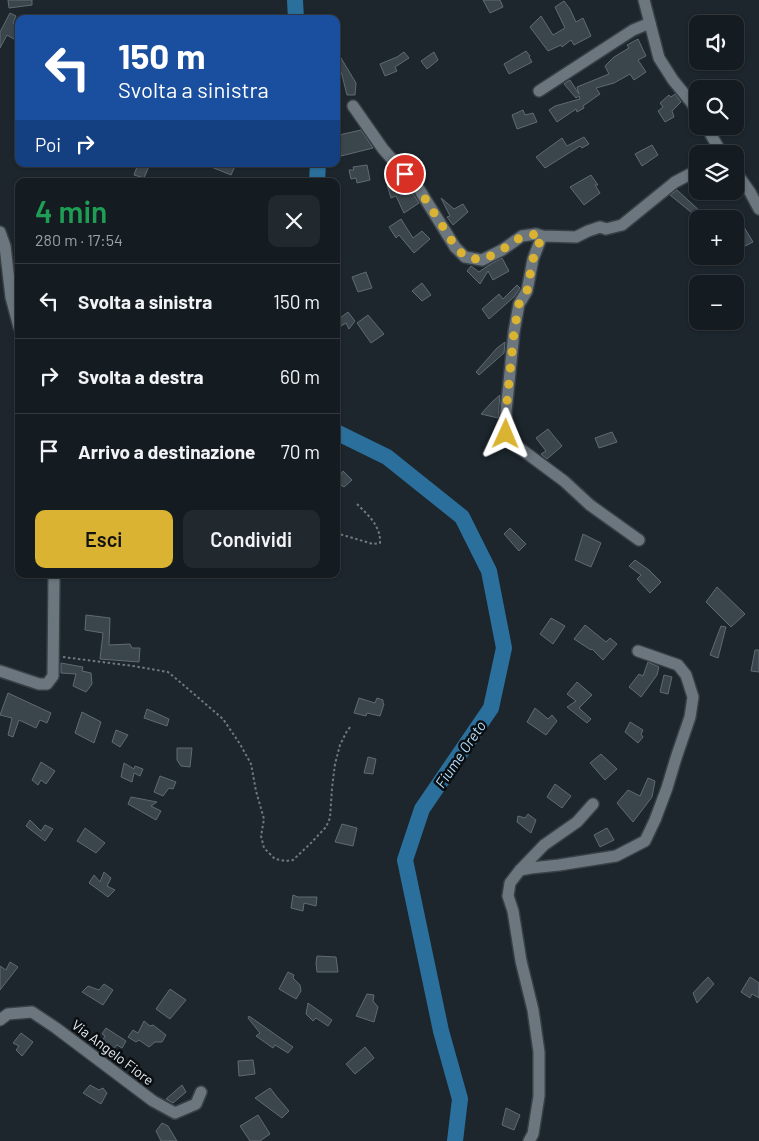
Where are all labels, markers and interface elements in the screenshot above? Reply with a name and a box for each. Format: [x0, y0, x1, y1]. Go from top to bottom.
map controls [689, 15, 744, 330]
button: sound [689, 15, 744, 70]
text: 150 m [118, 34, 205, 76]
icon: left [35, 35, 100, 100]
text: Svolta a sinistra [118, 76, 269, 102]
button: search [689, 80, 744, 135]
icon: right [71, 130, 99, 158]
text: Poi [35, 133, 61, 156]
button: layers [689, 145, 744, 200]
pin [384, 153, 426, 195]
icon: arrive [391, 160, 419, 188]
text: 4 min [35, 193, 107, 229]
button: close [268, 195, 320, 247]
button: + [689, 210, 744, 265]
text: 280 m · 17:54 [35, 230, 123, 249]
button: − [689, 275, 744, 330]
icon: left [35, 287, 63, 315]
text: Svolta a sinistra [78, 290, 212, 313]
text: 150 m [273, 290, 320, 313]
icon: right [35, 362, 63, 390]
text: Svolta a destra [78, 365, 204, 388]
text: 60 m [280, 365, 320, 388]
position arrow [479, 407, 531, 459]
icon: arrive [35, 437, 63, 465]
text: Arrivo a destinazione [78, 440, 256, 463]
text: 70 m [281, 440, 320, 463]
button: Esci [35, 510, 173, 568]
button: Condividi [183, 510, 320, 568]
water label: Fiume Oreto [431, 717, 489, 791]
street label: Via Angelo Fiore [69, 1016, 157, 1088]

